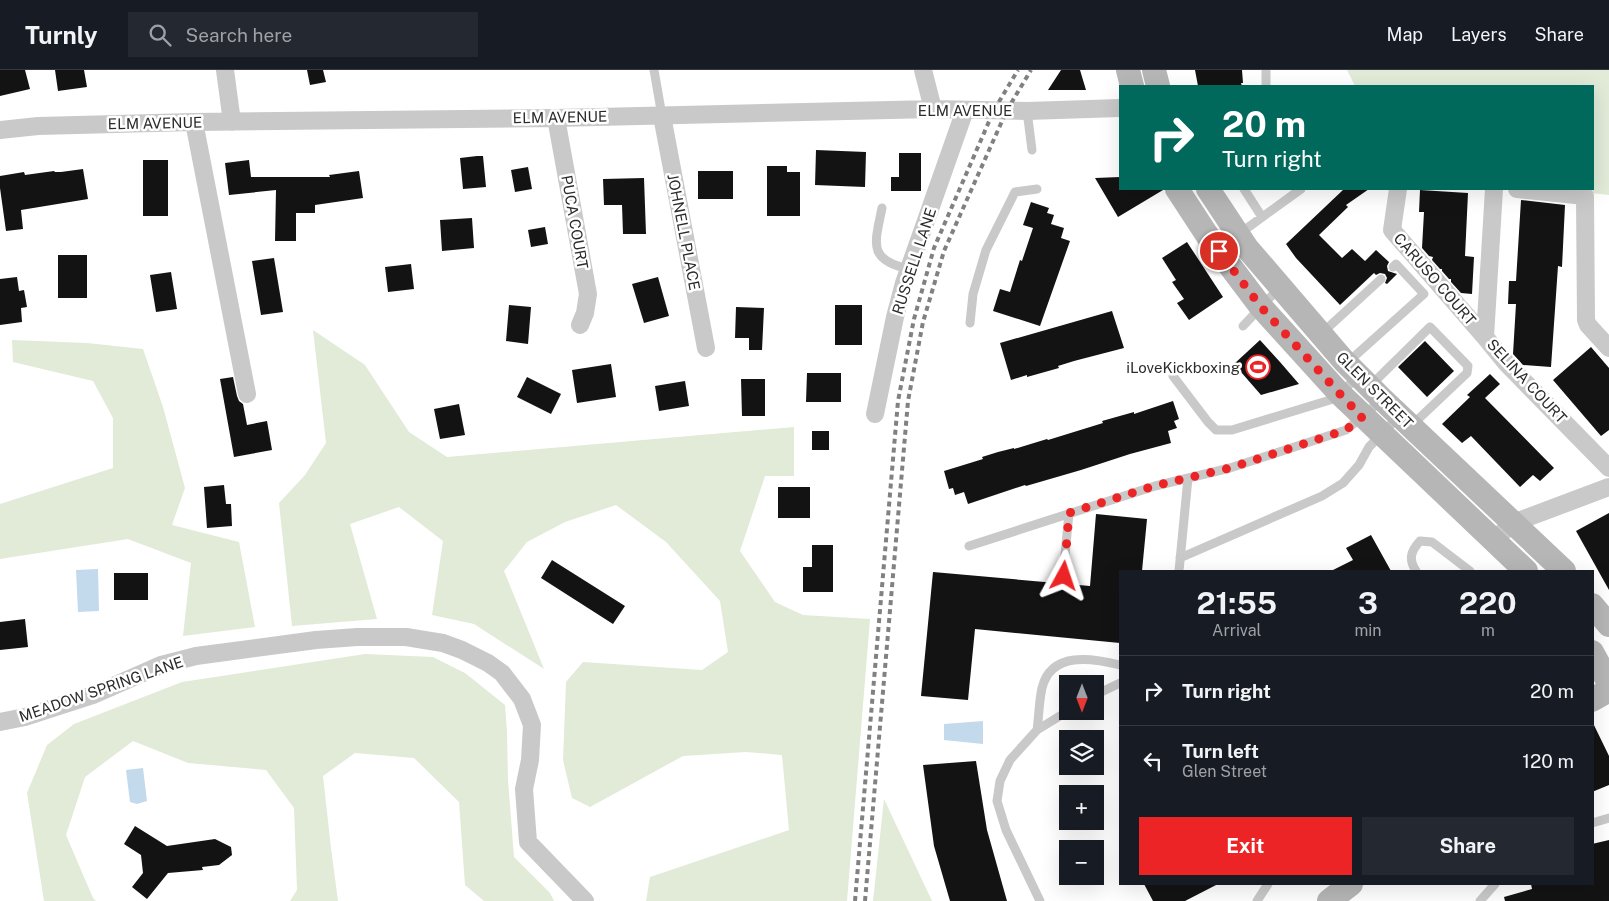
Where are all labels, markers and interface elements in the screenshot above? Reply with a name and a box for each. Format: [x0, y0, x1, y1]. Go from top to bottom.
search box [128, 12, 478, 57]
text: Turnly [25, 21, 98, 49]
icon: search [146, 21, 174, 49]
text: Search here [186, 24, 292, 46]
text: Map [1387, 24, 1423, 45]
text: Layers [1451, 24, 1507, 45]
text: Share [1535, 24, 1584, 45]
street label: ELM AVENUE [918, 102, 1012, 119]
text: 20 m [1222, 104, 1306, 145]
icon: right [1139, 105, 1204, 170]
street label: ELM AVENUE [513, 108, 607, 126]
street label: ELM AVENUE [108, 114, 202, 132]
text: Turn right [1222, 146, 1322, 172]
street label: JOHNELL PLACE [664, 172, 704, 292]
street label: PUCA COURT [558, 174, 592, 270]
street label: RUSSELL LANE [889, 206, 939, 316]
pin [1198, 230, 1240, 272]
street label: CARUSO COURT [1390, 230, 1480, 328]
icon: arrive [1205, 237, 1233, 265]
street label: SELINA COURT [1484, 336, 1570, 427]
street label: GLEN STREET [1333, 348, 1417, 432]
sports icon: iLoveKickboxing [1245, 354, 1271, 380]
place label: iLoveKickboxing [1126, 359, 1240, 376]
position arrow [1037, 549, 1089, 601]
text: 21:55 [1196, 585, 1277, 621]
text: 3 [1358, 585, 1378, 621]
text: 220 [1459, 585, 1517, 621]
text: Arrival [1212, 621, 1261, 640]
text: min [1354, 621, 1382, 640]
text: m [1481, 621, 1495, 640]
street label: MEADOW SPRING LANE [17, 653, 185, 725]
north arrow [1059, 675, 1104, 720]
map controls [1059, 675, 1104, 885]
icon: right [1139, 677, 1167, 705]
text: Turn right [1182, 680, 1271, 702]
text: 20 m [1530, 680, 1574, 702]
button: layers [1059, 730, 1104, 775]
text: Turn left [1182, 740, 1259, 762]
icon: left [1139, 747, 1167, 775]
text: 120 m [1522, 750, 1574, 772]
text: Glen Street [1182, 762, 1267, 781]
button: + [1059, 785, 1104, 830]
button: Exit [1139, 817, 1352, 875]
button: Share [1362, 817, 1574, 875]
button: − [1059, 840, 1104, 885]

